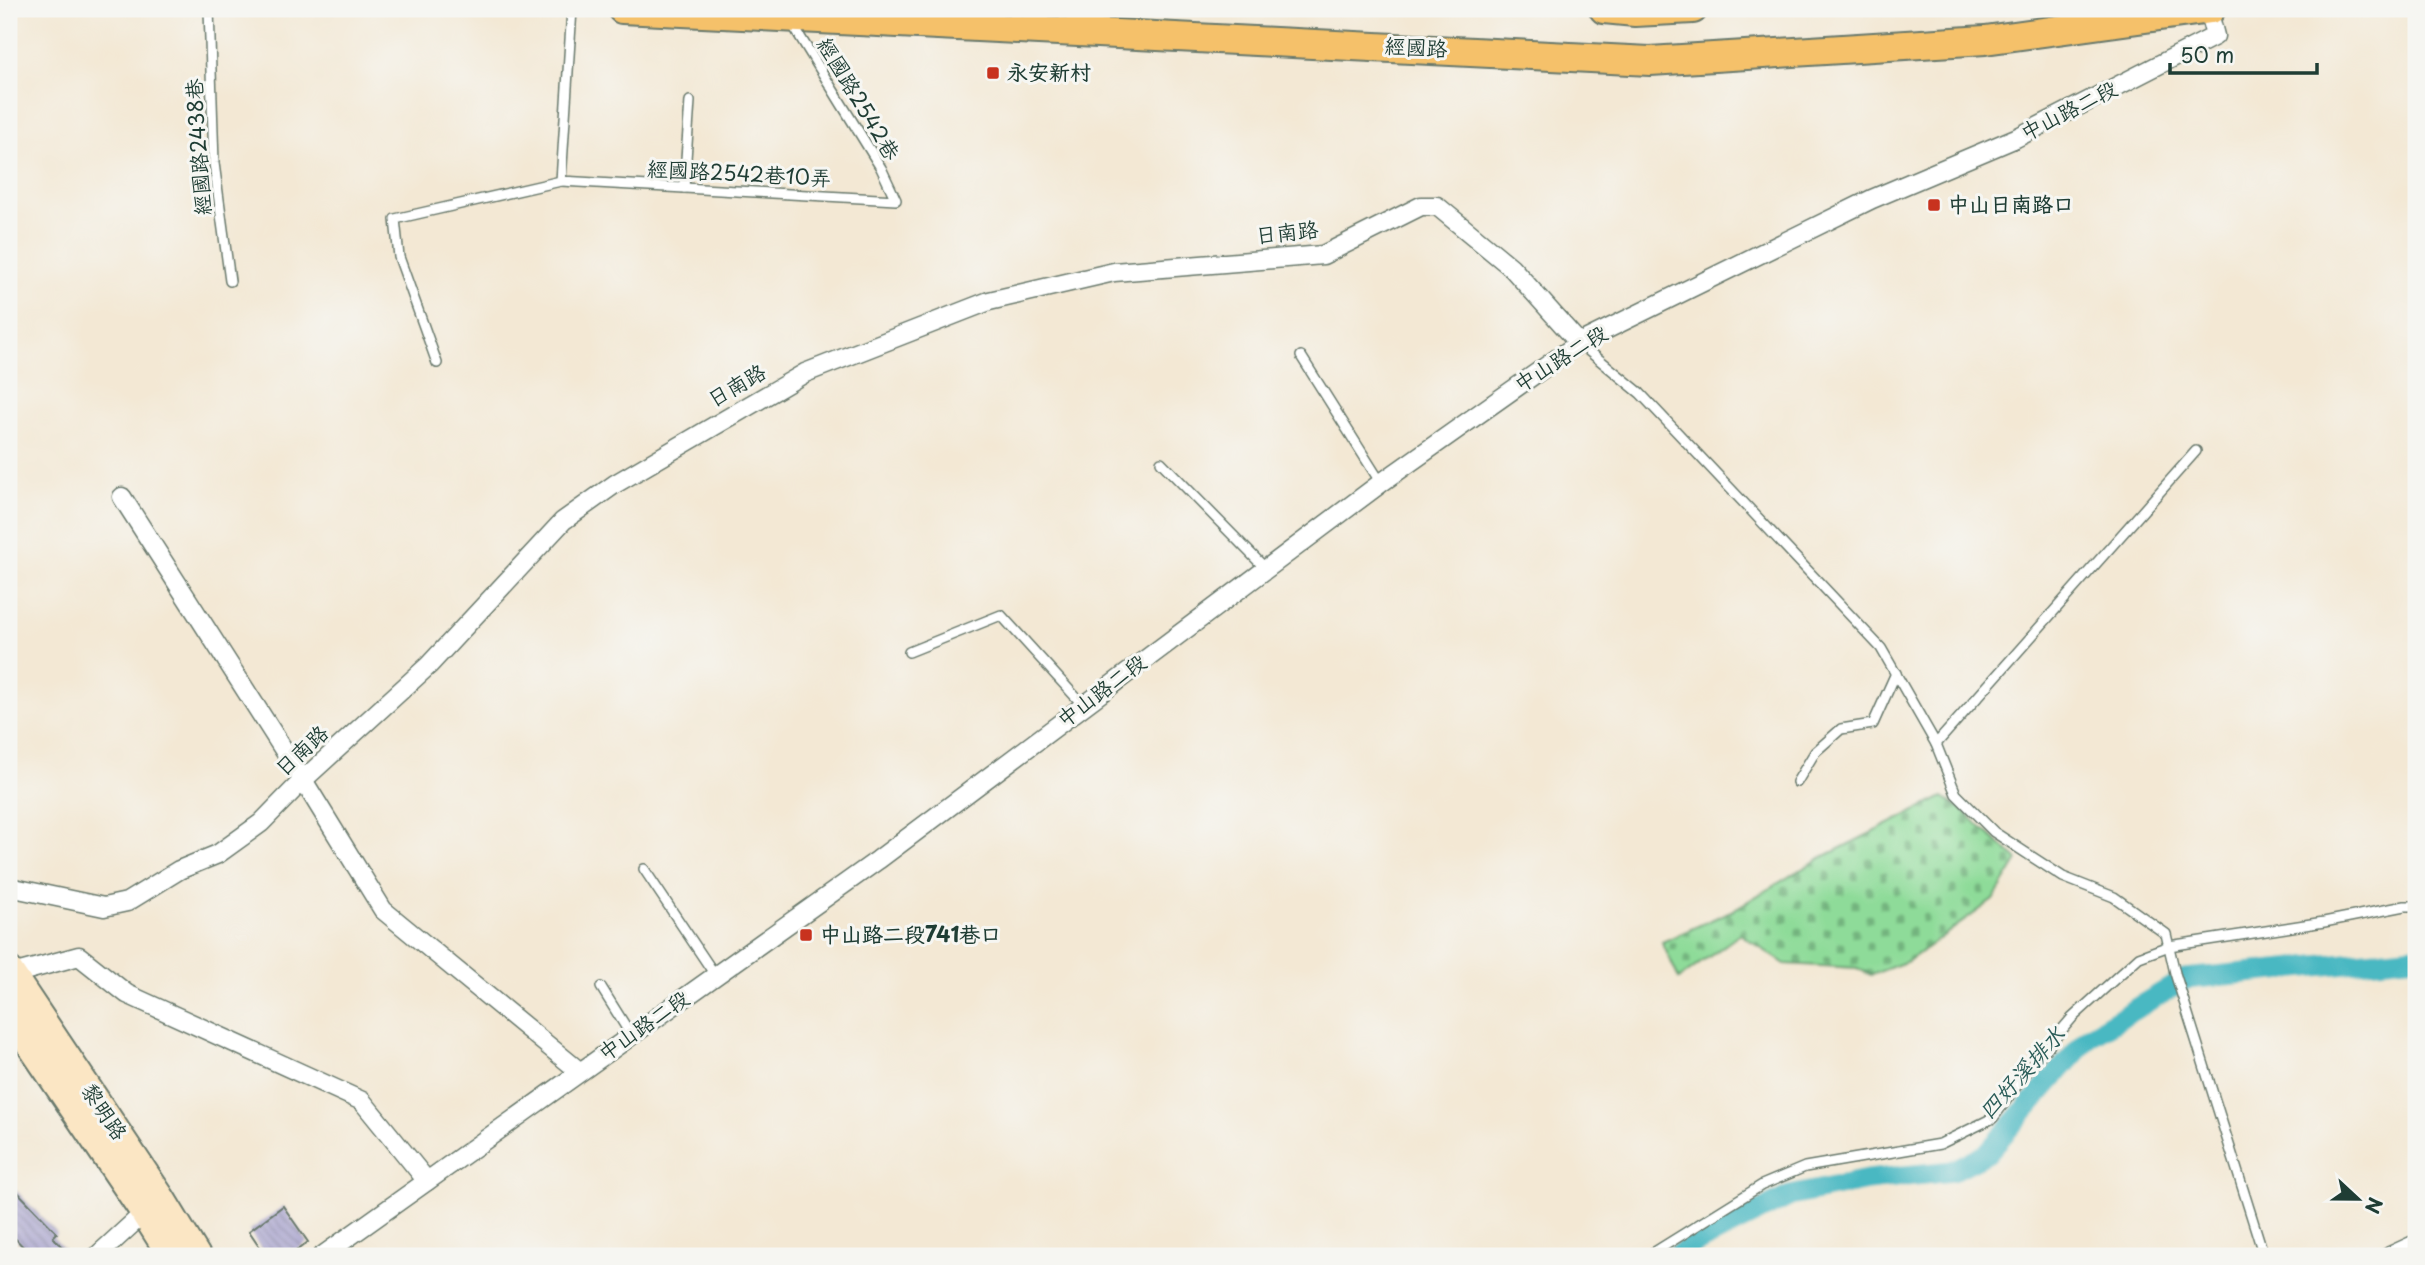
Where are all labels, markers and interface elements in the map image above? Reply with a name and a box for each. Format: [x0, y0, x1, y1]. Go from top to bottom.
street label: 經國路 [1384, 28, 1448, 64]
street label: 經國路2542巷 [810, 30, 909, 166]
scale bar [2170, 32, 2316, 76]
text: 50 m [2180, 38, 2234, 70]
place label: 永安新村 [1007, 55, 1091, 87]
marker: 永安新村 [985, 65, 1001, 81]
street label: 中山路二段 [2014, 71, 2122, 147]
street label: 經國路2438巷 [176, 77, 218, 217]
street label: 經國路2542巷10弄 [646, 151, 832, 193]
place label: 中山日南路口 [1948, 187, 2074, 219]
marker: 中山日南路口 [1926, 197, 1942, 213]
street label: 日南路 [1254, 212, 1320, 250]
street label: 中山路二段 [1507, 316, 1613, 399]
street label: 日南路 [701, 355, 771, 414]
street label: 中山路二段 [1049, 645, 1152, 734]
street label: 日南路 [267, 716, 335, 783]
place label: 中山路二段741巷口 [820, 917, 1001, 949]
marker: 中山路二段741巷口 [798, 927, 814, 943]
street label: 中山路二段 [591, 981, 695, 1068]
water label: 四好溪排水 [1969, 1017, 2073, 1126]
street label: 黎明路 [75, 1076, 137, 1146]
north arrow [2324, 1164, 2394, 1234]
text: N [2359, 1194, 2390, 1218]

